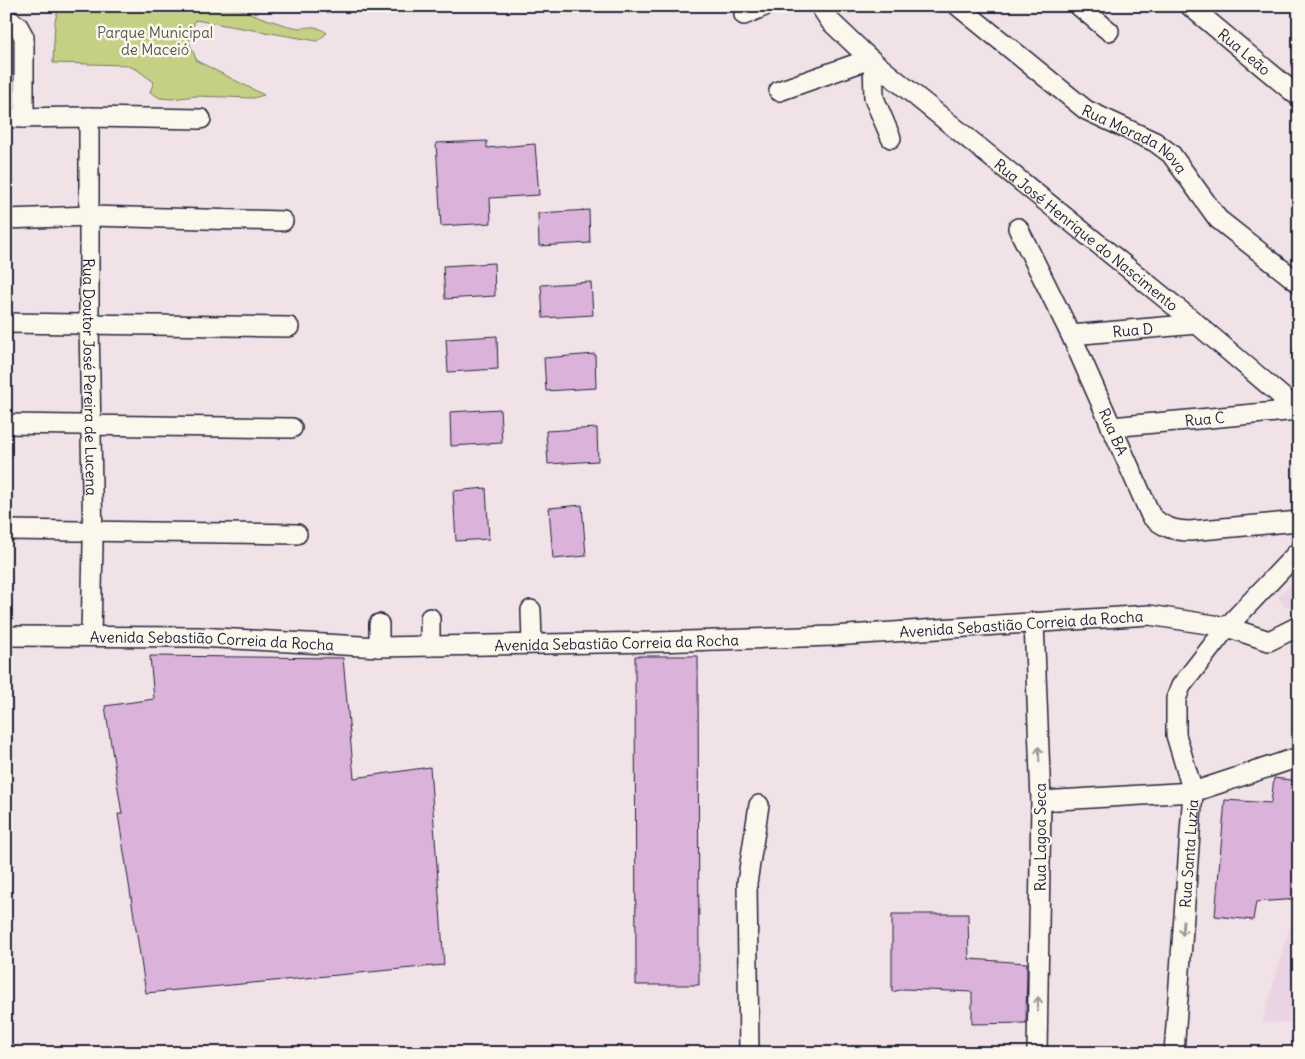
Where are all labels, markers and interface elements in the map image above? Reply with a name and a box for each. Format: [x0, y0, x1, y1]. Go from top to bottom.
park label: Parque Municipal de Maceió [97, 23, 213, 59]
street label: Rua Leão [1214, 24, 1275, 79]
street label: Rua Morada Nova [1079, 100, 1191, 177]
street label: Rua José Henrique do Nascimento [991, 154, 1182, 315]
street label: Rua Doutor José Pereira de Lucena [79, 258, 102, 496]
street label: Rua D [1112, 318, 1154, 341]
street label: Rua BA [1095, 405, 1133, 459]
street label: Rua C [1184, 407, 1226, 430]
street label: Avenida Sebastião Correia da Rocha [899, 606, 1144, 641]
street label: Avenida Sebastião Correia da Rocha [90, 627, 335, 654]
street label: Avenida Sebastião Correia da Rocha [494, 630, 740, 654]
one-way arrow [1035, 746, 1044, 762]
street label: Rua Lagoa Seca [1031, 782, 1050, 891]
street label: Rua Santa Luzia [1175, 798, 1202, 909]
one-way arrow [1178, 920, 1188, 936]
one-way arrow [1033, 996, 1042, 1012]

